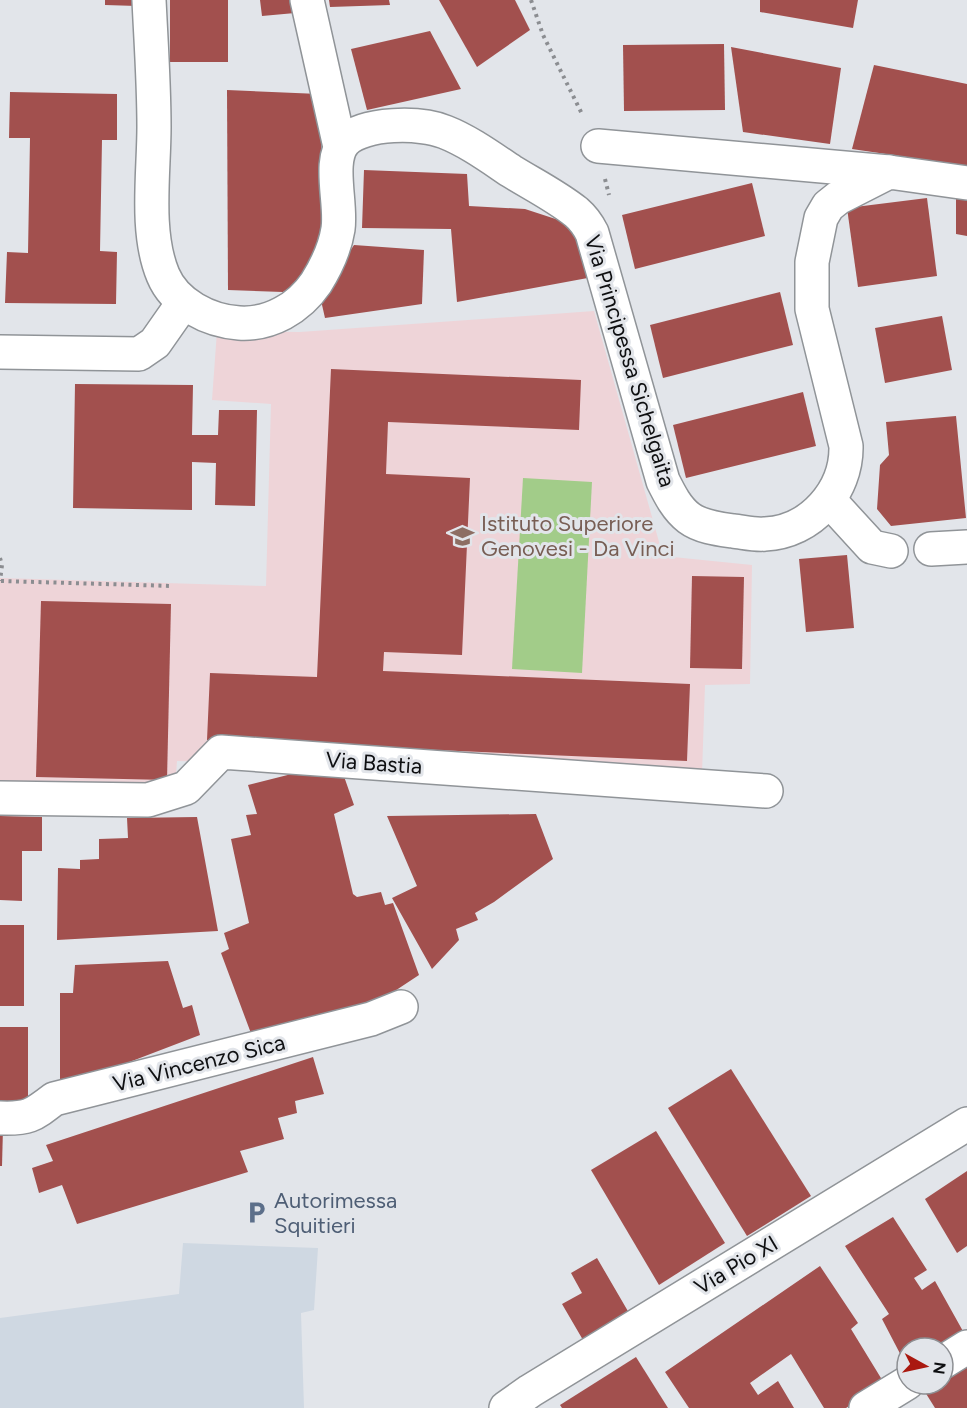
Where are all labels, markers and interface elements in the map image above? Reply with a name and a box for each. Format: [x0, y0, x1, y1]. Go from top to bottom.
street label: Via Principessa Sichelgaita [579, 232, 681, 490]
place label: Istituto Superiore Genovesi - Da Vinci [481, 510, 675, 562]
school or university icon: Istituto Superiore Genovesi - Da Vinci [450, 523, 476, 549]
street label: Via Bastia [325, 746, 423, 780]
street label: Via Vincenzo Sica [110, 1029, 288, 1097]
place label: Autorimessa Squitieri [274, 1187, 397, 1239]
parking icon: Autorimessa Squitieri [243, 1200, 269, 1226]
street label: Via Pio XI [689, 1230, 783, 1300]
north arrow [895, 1336, 955, 1396]
text: N [929, 1361, 950, 1375]

